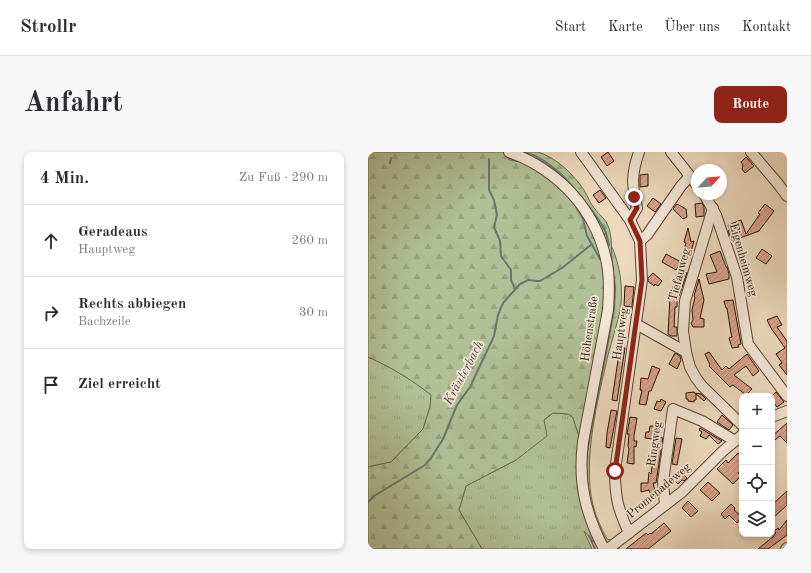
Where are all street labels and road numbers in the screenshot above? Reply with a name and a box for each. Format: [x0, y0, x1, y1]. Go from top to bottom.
street label: Eigenheimweg [727, 222, 759, 298]
street label: Tiefauweg [667, 247, 693, 303]
street label: Höhenstraße [579, 295, 601, 363]
street label: Hauptweg [611, 306, 631, 361]
street label: Ringweg [646, 420, 664, 467]
street label: Promenadeweg [625, 461, 694, 521]

